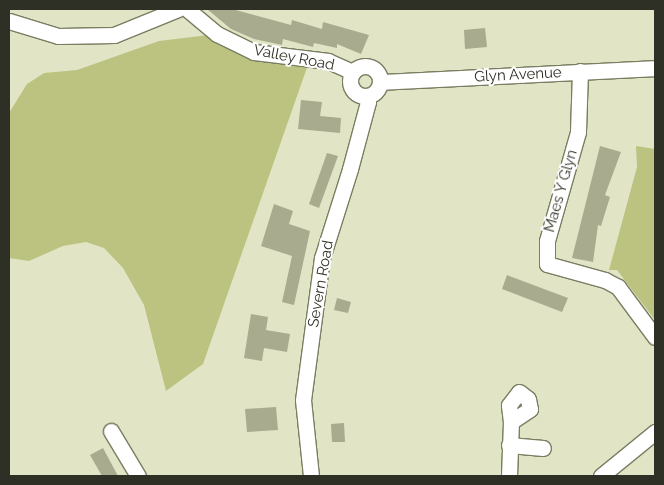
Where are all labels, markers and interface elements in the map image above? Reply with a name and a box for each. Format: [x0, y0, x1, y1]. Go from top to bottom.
street label: Valley Road [252, 41, 336, 75]
street label: Glyn Avenue [474, 64, 562, 86]
street label: Maes Y Glyn [540, 147, 582, 235]
street label: Severn Road [304, 239, 338, 329]

